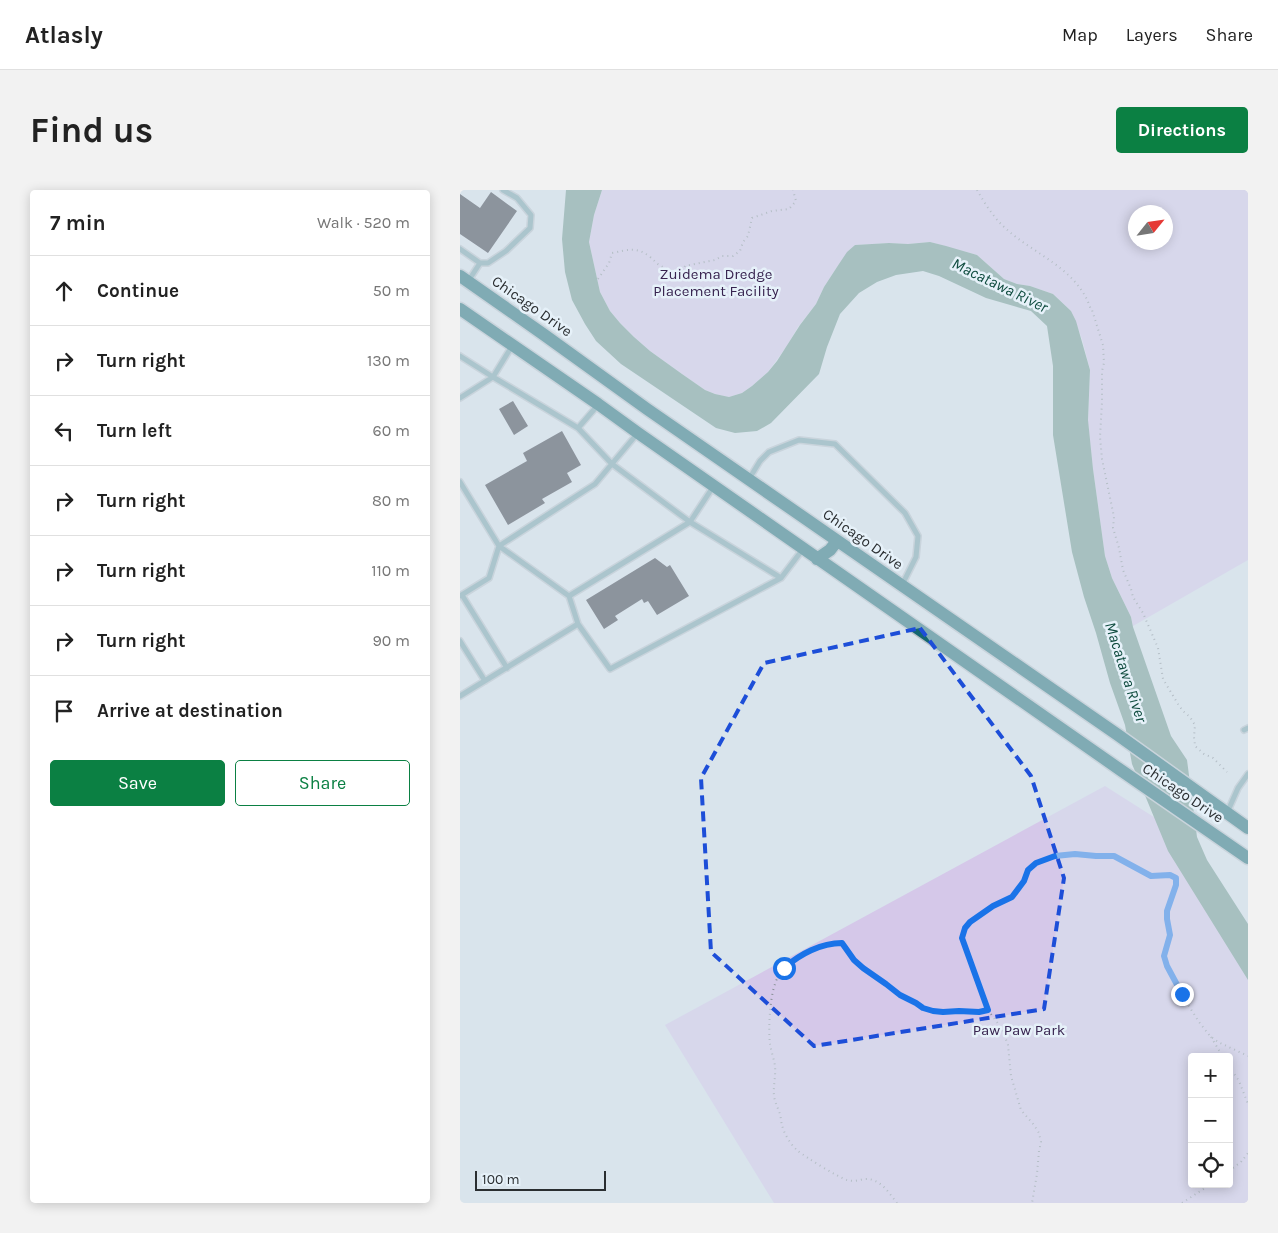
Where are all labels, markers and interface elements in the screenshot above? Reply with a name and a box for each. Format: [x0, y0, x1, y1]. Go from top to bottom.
text: Atlasly [25, 21, 103, 49]
text: Map [1062, 24, 1098, 46]
text: Layers [1126, 24, 1178, 46]
text: Share [1206, 24, 1253, 46]
button: Directions [1116, 107, 1248, 153]
text: Find us [30, 110, 153, 151]
north arrow [1128, 205, 1173, 250]
text: 7 min [50, 211, 106, 235]
text: Walk · 520 m [317, 213, 410, 232]
water label: Macatawa River [949, 254, 1052, 317]
park label: Zuidema Dredge Placement Facility [653, 265, 779, 300]
street label: Chicago Drive [488, 272, 576, 340]
icon: ahead [50, 277, 78, 305]
text: Continue [97, 280, 179, 302]
text: 50 m [373, 281, 410, 300]
icon: right [50, 347, 78, 375]
text: Turn right [97, 350, 186, 372]
text: 130 m [367, 351, 410, 370]
icon: left [50, 417, 78, 445]
text: Turn left [97, 420, 172, 442]
text: 60 m [373, 421, 410, 440]
icon: right [50, 487, 78, 515]
text: Turn right [97, 490, 186, 512]
text: 80 m [372, 491, 410, 510]
street label: Chicago Drive [819, 505, 907, 573]
icon: right [50, 557, 78, 585]
text: Turn right [97, 560, 186, 582]
text: 110 m [371, 561, 410, 580]
water label: Macatawa River [1101, 619, 1151, 725]
icon: right [50, 627, 78, 655]
text: Turn right [97, 630, 186, 652]
text: 90 m [372, 631, 410, 650]
icon: arrive [50, 697, 78, 725]
text: Arrive at destination [97, 700, 283, 722]
street label: Chicago Drive [1139, 759, 1227, 827]
button: Save [50, 760, 225, 806]
button: Share [235, 760, 410, 806]
route start [773, 957, 796, 980]
route end [1171, 983, 1194, 1006]
park label: Paw Paw Park [973, 1021, 1065, 1039]
map controls [1188, 1053, 1233, 1188]
button: + [1188, 1053, 1233, 1098]
button: − [1188, 1098, 1233, 1143]
button: locate [1188, 1143, 1233, 1188]
scale bar [475, 1168, 606, 1191]
text: 100 m [482, 1171, 520, 1188]

